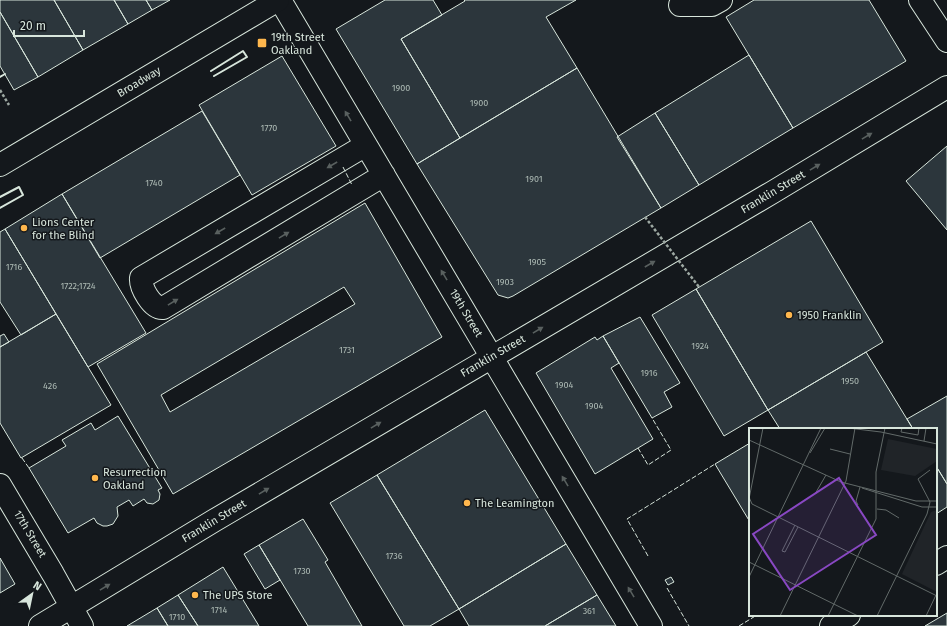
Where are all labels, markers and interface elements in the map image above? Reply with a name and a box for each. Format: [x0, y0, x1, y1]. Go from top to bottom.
scale bar [14, 12, 84, 38]
text: 20 m [20, 19, 46, 33]
place label: 19th Street Oakland [271, 31, 325, 57]
marker: 19th Street Oakland [256, 37, 268, 49]
street label: Broadway [115, 64, 164, 100]
house number: 1900 [392, 83, 410, 93]
house number: 1900 [470, 98, 488, 108]
one-way arrow [345, 110, 352, 122]
house number: 1770 [261, 123, 277, 133]
one-way arrow [861, 132, 873, 139]
one-way arrow [327, 161, 337, 169]
one-way arrow [809, 163, 821, 170]
street label: Franklin Street [739, 168, 807, 216]
house number: 1901 [525, 174, 543, 184]
house number: 1740 [145, 178, 163, 188]
place label: Lions Center for the Blind [32, 216, 95, 242]
marker: Lions Center for the Blind [19, 223, 29, 233]
one-way arrow [214, 227, 226, 234]
one-way arrow [278, 231, 290, 238]
house number: 1905 [528, 257, 547, 267]
one-way arrow [644, 261, 656, 268]
house number: 1716 [6, 262, 22, 272]
one-way arrow [440, 269, 447, 281]
house number: 1903 [496, 277, 514, 287]
house number: 1722;1724 [60, 281, 96, 291]
street label: 19th Street [447, 287, 485, 339]
one-way arrow [167, 298, 179, 305]
place label: 1950 Franklin [797, 309, 862, 322]
marker: 1950 Franklin [784, 310, 794, 320]
one-way arrow [532, 327, 544, 334]
street label: Franklin Street [458, 332, 528, 380]
house number: 1924 [691, 341, 709, 351]
house number: 1731 [339, 345, 355, 355]
house number: 1916 [640, 368, 658, 378]
house number: 1950 [841, 376, 859, 386]
house number: 1904 [555, 380, 573, 390]
house number: 426 [43, 381, 57, 391]
house number: 1904 [585, 401, 603, 411]
one-way arrow [370, 421, 382, 428]
inset map [749, 428, 937, 616]
place label: Resurrection Oakland [103, 466, 166, 492]
marker: Resurrection Oakland [90, 473, 100, 483]
one-way arrow [561, 475, 568, 487]
one-way arrow [258, 487, 270, 494]
street label: Franklin Street [180, 497, 248, 545]
place label: The Leamington [475, 497, 555, 510]
marker: The Leamington [462, 498, 472, 508]
street label: 17th Street [11, 508, 49, 560]
house number: 1736 [385, 551, 403, 561]
house number: 1730 [293, 566, 311, 576]
north arrow [12, 574, 52, 614]
text: N [31, 579, 44, 593]
one-way arrow [100, 583, 110, 591]
one-way arrow [627, 587, 635, 597]
place label: The UPS Store [203, 589, 273, 602]
marker: The UPS Store [190, 590, 200, 600]
house number: 1714 [211, 605, 227, 615]
house number: 361 [583, 606, 595, 616]
house number: 1710 [169, 612, 185, 622]

